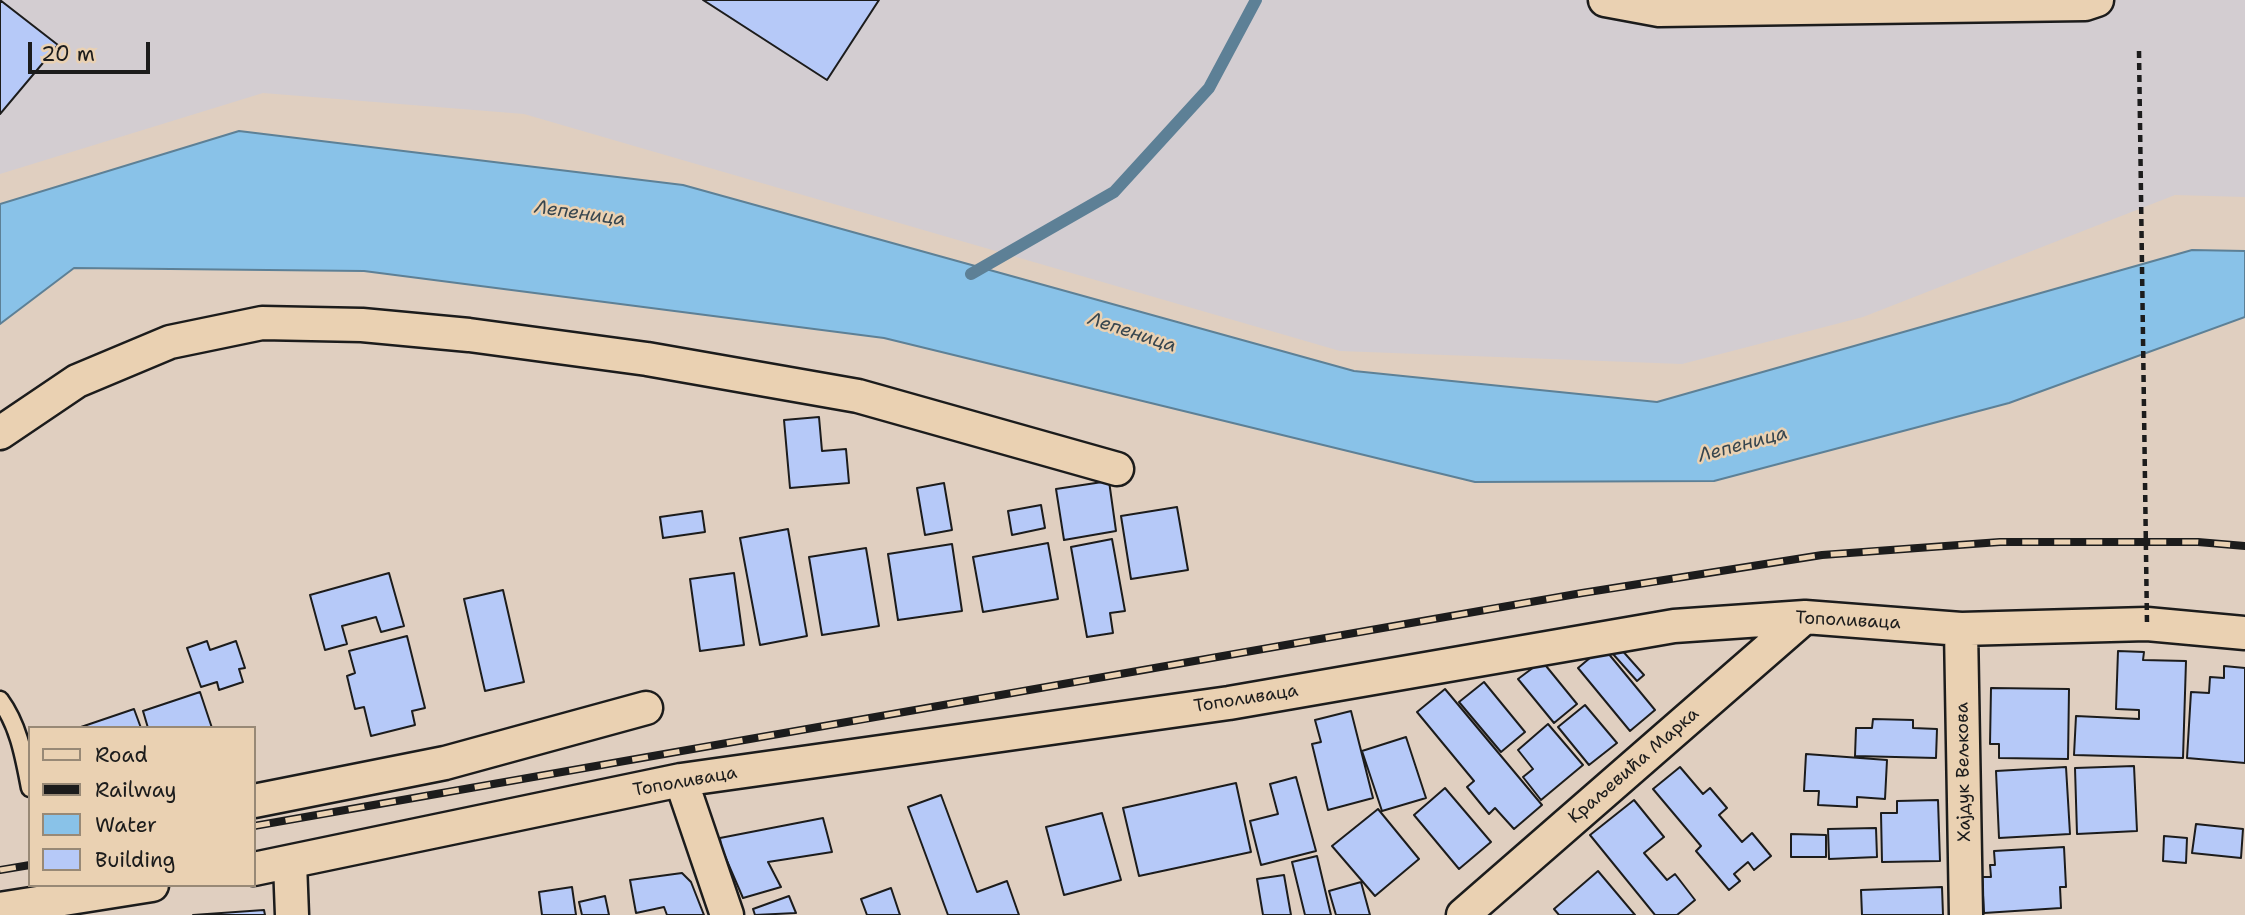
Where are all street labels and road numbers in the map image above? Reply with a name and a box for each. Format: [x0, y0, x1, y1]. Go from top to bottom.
street label: Тополиваца [1795, 607, 1901, 635]
street label: Тополиваца [1192, 680, 1300, 718]
street label: Хајдук Вељкова [1952, 702, 1976, 842]
street label: Краљевића Марка [1564, 703, 1704, 829]
street label: Тополиваца [631, 762, 739, 802]

